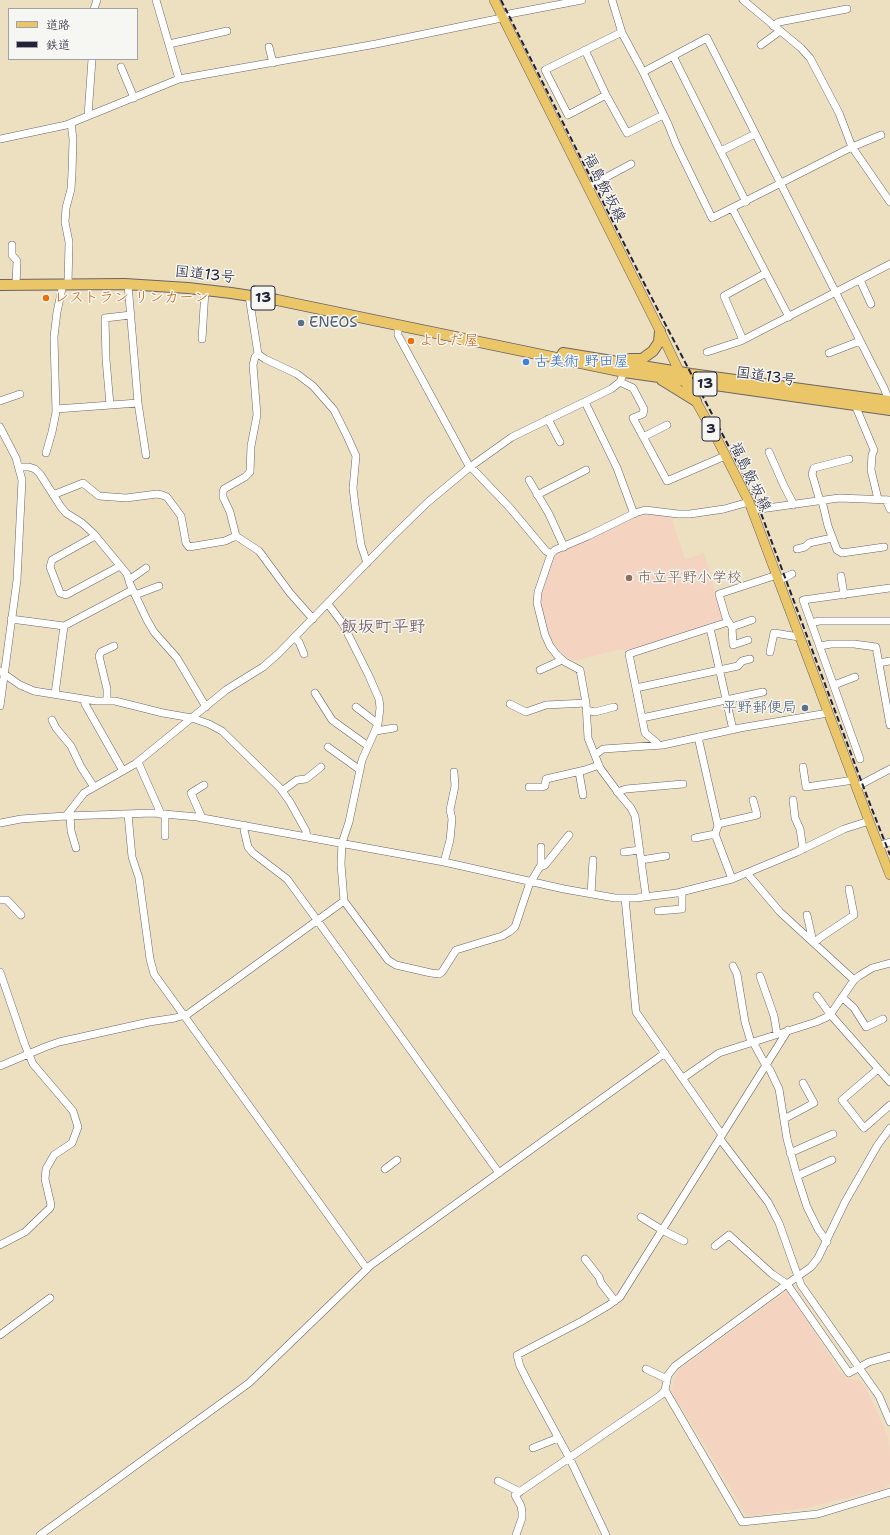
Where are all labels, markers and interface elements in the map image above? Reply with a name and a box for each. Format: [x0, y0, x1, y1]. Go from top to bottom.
legend [8, 8, 138, 60]
text: 道路 [46, 17, 70, 33]
text: 鉄道 [46, 37, 70, 53]
street label: 福島飯坂線 [579, 151, 629, 225]
street label: 国道13号 [174, 263, 236, 287]
road number: 13 [251, 286, 275, 310]
place label: レストラン リンカーン [54, 289, 209, 307]
marker: レストラン リンカーン [41, 293, 51, 303]
place label: ENEOS [309, 314, 357, 332]
marker: ENEOS [296, 318, 306, 328]
place label: よしだ屋 [419, 332, 479, 350]
marker: よしだ屋 [406, 336, 416, 346]
place label: 古美術 野田屋 [534, 353, 629, 371]
marker: 古美術 野田屋 [521, 357, 531, 367]
street label: 国道13号 [735, 364, 797, 390]
road number: 13 [693, 372, 717, 396]
road number: 3 [702, 417, 720, 441]
street label: 福島飯坂線 [725, 439, 775, 515]
place label: 市立平野小学校 [637, 569, 742, 587]
marker: 市立平野小学校 [624, 573, 634, 583]
district label: 飯坂町平野 [341, 618, 425, 638]
place label: 平野郵便局 [722, 699, 797, 717]
marker: 平野郵便局 [800, 703, 810, 713]

